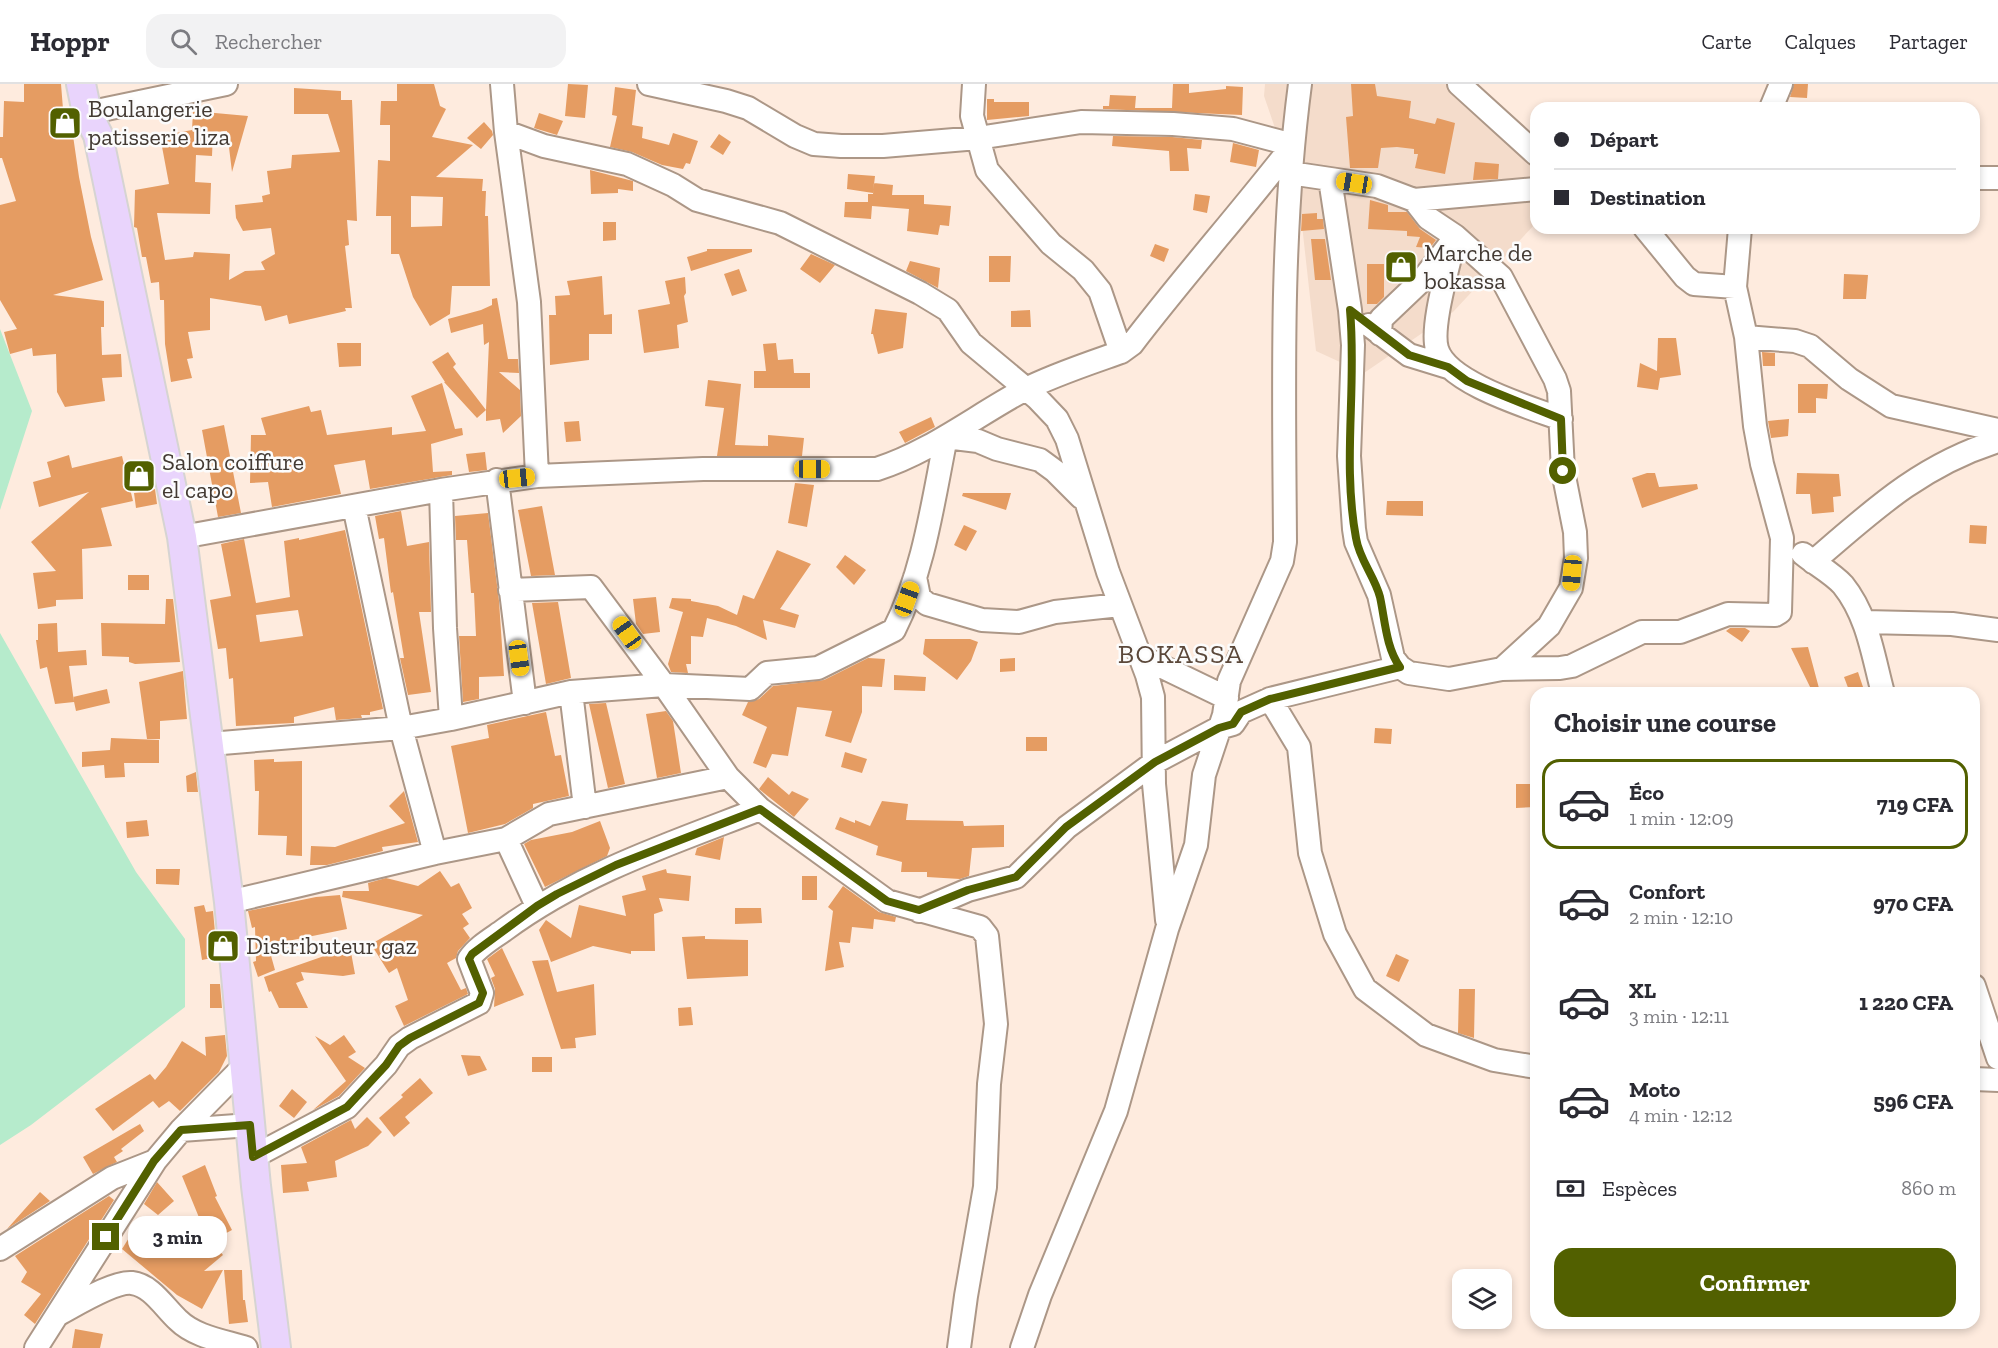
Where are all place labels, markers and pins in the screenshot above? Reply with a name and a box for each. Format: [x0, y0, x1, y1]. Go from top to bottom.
place label: Boulangerie patisserie liza [88, 94, 230, 151]
shop icon: Boulangerie patisserie liza [47, 105, 83, 141]
place label: Marche de bokassa [1423, 238, 1532, 295]
shop icon: Marche de bokassa [1383, 249, 1419, 285]
place label: Salon coiffure el capo [162, 447, 304, 504]
shop icon: Salon coiffure el capo [121, 458, 157, 494]
shop icon: Distributeur gaz [205, 928, 241, 964]
place label: Distributeur gaz [246, 931, 417, 960]

